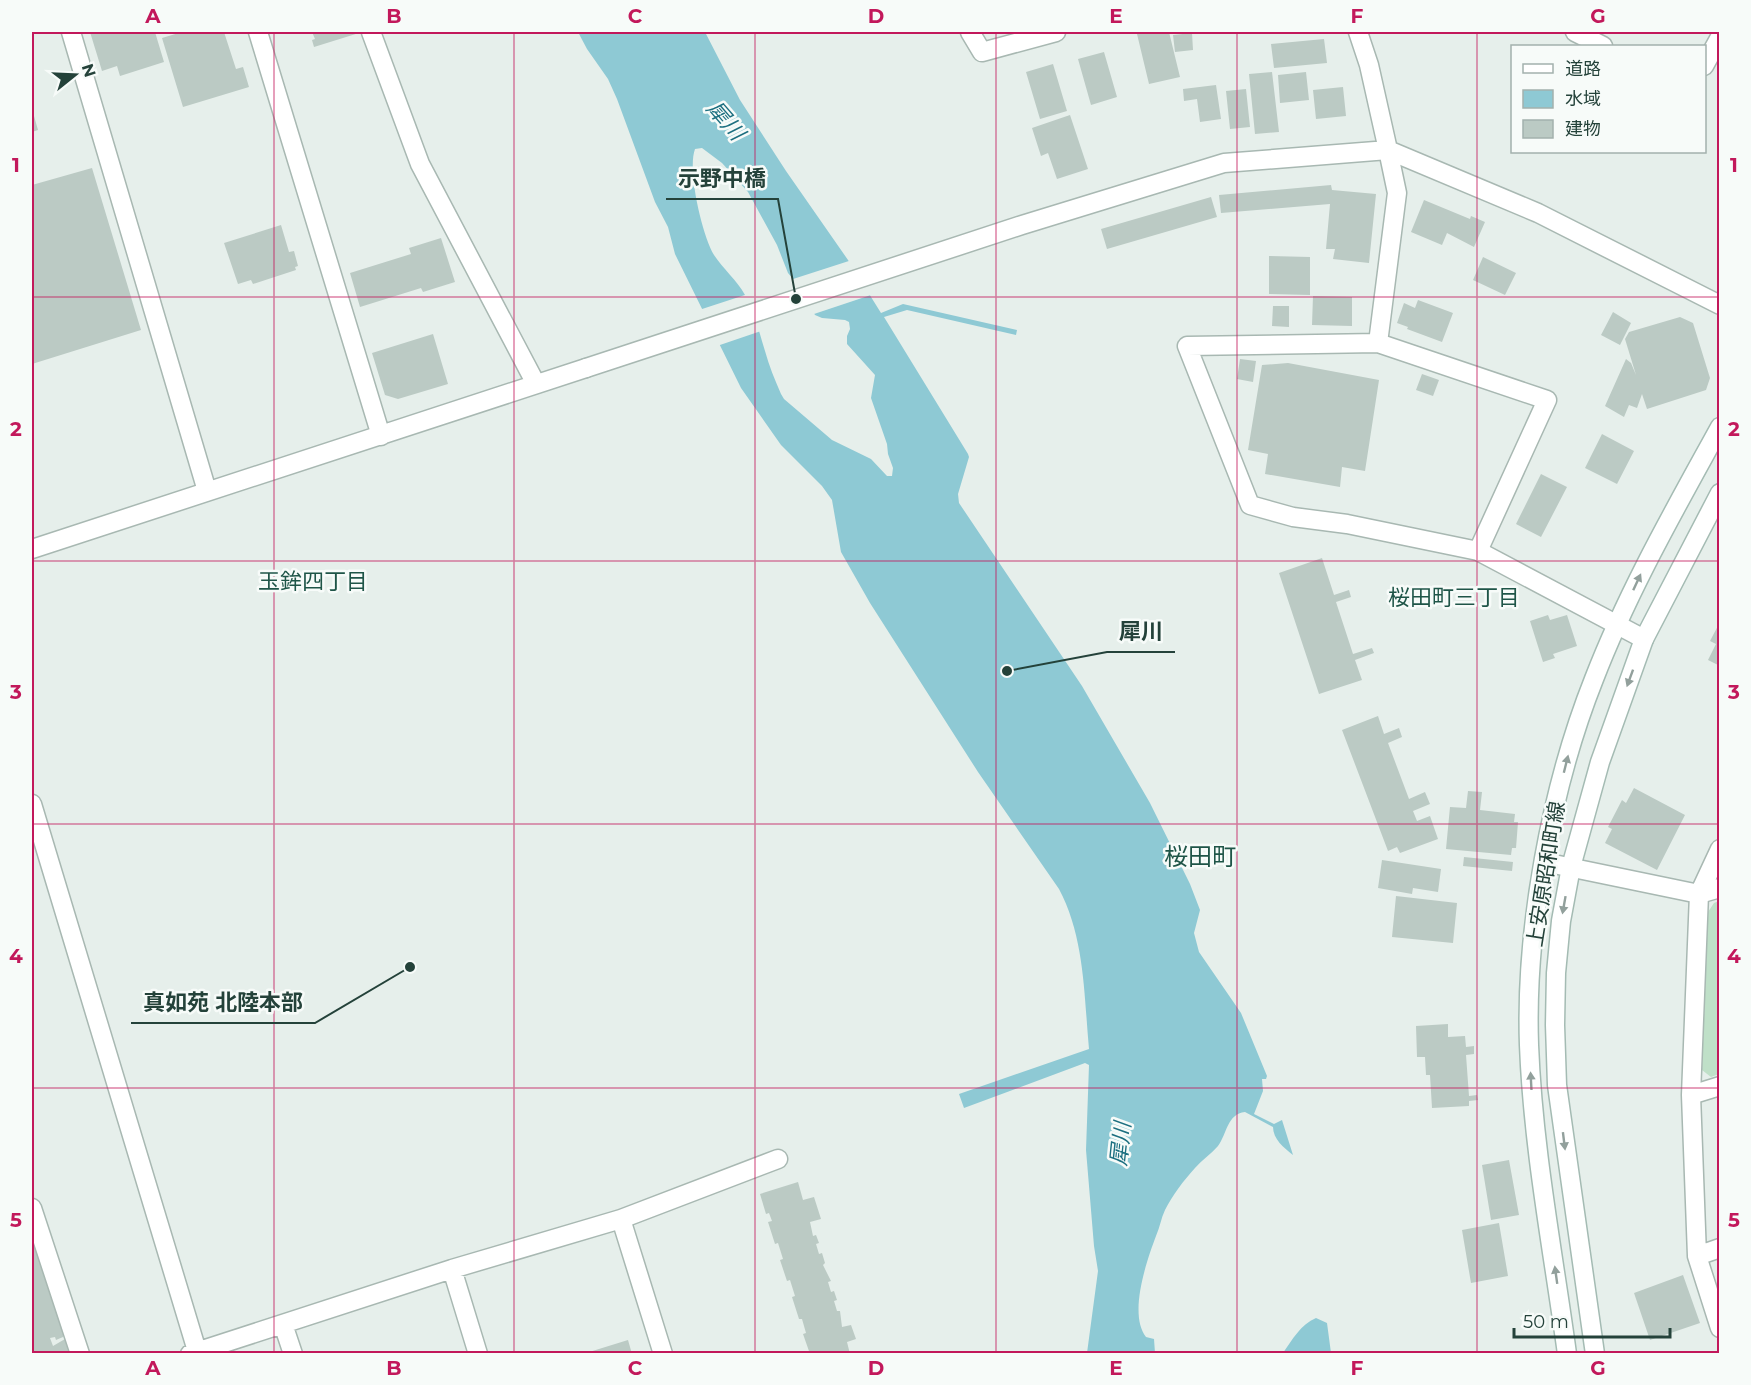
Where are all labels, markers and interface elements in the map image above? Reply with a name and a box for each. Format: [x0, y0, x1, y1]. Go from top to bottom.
text: A [144, 4, 161, 28]
text: B [386, 4, 402, 28]
text: C [628, 4, 643, 28]
text: D [868, 4, 884, 28]
text: E [1109, 4, 1123, 28]
text: F [1351, 4, 1364, 28]
text: G [1590, 4, 1606, 28]
north arrow [45, 45, 105, 105]
legend [1511, 45, 1706, 153]
text: 道路 [1565, 58, 1601, 80]
text: N [78, 61, 100, 80]
text: 水域 [1565, 88, 1601, 110]
water label: 犀川 [701, 95, 752, 147]
text: 建物 [1565, 118, 1601, 140]
text: 1 [12, 153, 20, 177]
text: 1 [1730, 153, 1738, 177]
callout: 示野中橋 [666, 159, 778, 199]
text: 示野中橋 [678, 165, 766, 192]
text: 2 [10, 417, 22, 441]
text: 2 [1728, 417, 1740, 441]
district label: 玉鉾四丁目 [258, 568, 368, 595]
one-way arrow [1632, 574, 1641, 591]
district label: 桜田町三丁目 [1388, 584, 1520, 611]
callout: 犀川 [1107, 612, 1175, 652]
text: 犀川 [1119, 618, 1163, 645]
one-way arrow [1625, 669, 1635, 687]
text: 3 [9, 680, 22, 704]
text: 3 [1727, 680, 1740, 704]
one-way arrow [1561, 755, 1571, 773]
street label: 上安原昭和町線 [1522, 799, 1569, 948]
district label: 桜田町 [1164, 842, 1236, 871]
one-way arrow [1559, 895, 1568, 914]
text: 4 [9, 944, 23, 968]
text: 4 [1727, 944, 1741, 968]
callout: 真如苑 北陸本部 [131, 983, 315, 1023]
text: 真如苑 北陸本部 [143, 989, 303, 1016]
one-way arrow [1527, 1072, 1536, 1091]
water label: 犀川 [1105, 1119, 1136, 1167]
one-way arrow [1559, 1131, 1568, 1150]
text: 5 [10, 1208, 22, 1232]
text: 5 [1728, 1208, 1740, 1232]
one-way arrow [1551, 1265, 1560, 1284]
scale bar [1514, 1301, 1670, 1339]
text: 50 m [1523, 1311, 1569, 1333]
text: A [144, 1356, 161, 1380]
text: B [386, 1356, 402, 1380]
text: C [628, 1356, 643, 1380]
text: D [868, 1356, 884, 1380]
text: E [1109, 1356, 1123, 1380]
text: F [1351, 1356, 1364, 1380]
text: G [1590, 1356, 1606, 1380]

